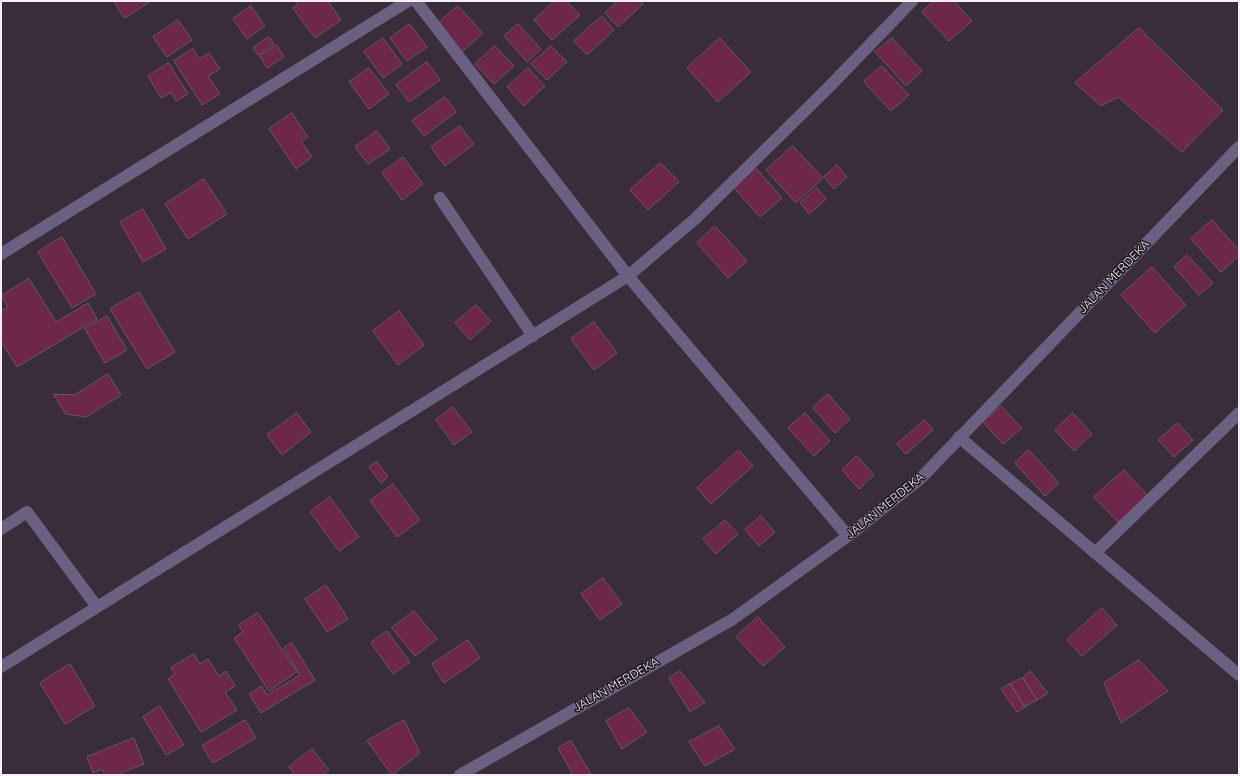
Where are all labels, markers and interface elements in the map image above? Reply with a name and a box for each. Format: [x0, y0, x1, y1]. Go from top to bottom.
street label: JALAN MERDEKA [1075, 237, 1153, 317]
street label: JALAN MERDEKA [843, 470, 927, 542]
street label: JALAN MERDEKA [571, 655, 661, 715]

